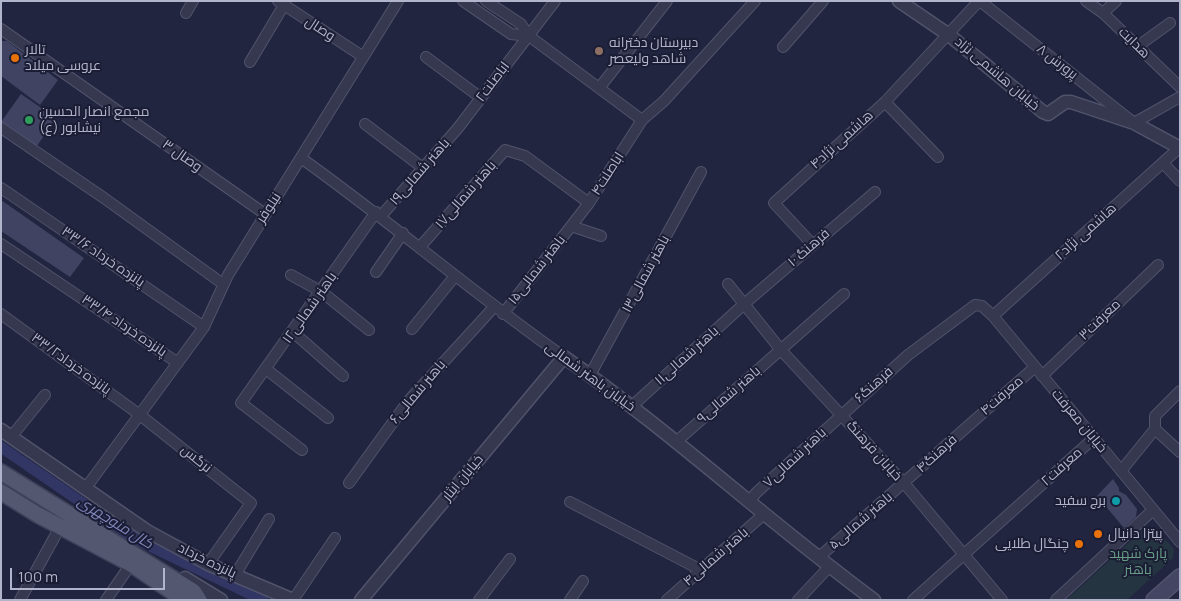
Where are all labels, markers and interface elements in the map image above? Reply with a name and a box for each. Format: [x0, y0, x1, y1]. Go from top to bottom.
street label: وصال [302, 13, 338, 45]
street label: هدایت [1115, 24, 1153, 62]
street label: خیابان هاشمی نژاد [951, 34, 1043, 114]
place label: دبیرستان دخترانه شاهد ولیعصر [609, 35, 698, 68]
street label: پرورش ۸ [1033, 41, 1081, 83]
place label: تالار عروسی میلاد [25, 42, 101, 74]
marker: دبیرستان دخترانه شاهد ولیعصر [593, 45, 605, 57]
marker: تالار عروسی میلاد [9, 52, 21, 64]
street label: اباصلت۲ [472, 58, 514, 106]
place label: مجمع انصار الحسین (ع) نیشابور [39, 104, 150, 136]
street label: هاشمی نژاد۴ [807, 107, 877, 173]
marker: مجمع انصار الحسین (ع) نیشابور [23, 114, 35, 126]
street label: باهنر شمالی۱۹ [386, 135, 454, 209]
street label: وصال ۳ [159, 136, 205, 176]
street label: اباصلت۴ [588, 149, 628, 199]
street label: باهنر شمالی۱۷ [432, 158, 500, 232]
street label: نیلوفر [253, 190, 285, 226]
street label: هاشمی نژاد۲ [1052, 200, 1120, 264]
street label: پانزده خرداد ۳۳/۶ [58, 223, 148, 291]
street label: فرهنگ ۱۰ [785, 225, 833, 271]
street label: باهنر شمالی۱۵ [505, 232, 569, 308]
street label: باهنر شمالی۱۳ [619, 232, 673, 316]
street label: باهنر شمالی۱۲ [279, 269, 341, 347]
street label: پانزده خرداد ۳۳/۴ [78, 291, 170, 361]
street label: معرفت۳ [1076, 296, 1124, 344]
street label: باهنر شمالی۱۱ [652, 323, 722, 389]
street label: پانزده خرداد۳۳/۲ [28, 329, 114, 399]
street label: خیابان باهنر شمالی [542, 339, 638, 415]
street label: باهنر شمالی۶ [386, 357, 450, 427]
street label: باهنر شمالی۹ [694, 363, 764, 427]
street label: فرهنگ۶ [851, 363, 897, 407]
street label: معرفت۴ [977, 373, 1027, 419]
street label: خیابان معرفت [1047, 386, 1111, 456]
street label: خیابان فرهنگ [843, 417, 905, 485]
street label: باهنر شمالی۷ [760, 424, 830, 492]
street label: فرهنگ۴ [913, 431, 961, 477]
street label: نرگس [177, 442, 215, 476]
street label: معرفت۲ [1038, 444, 1086, 490]
street label: خیابان ایثار [439, 451, 487, 505]
street label: باهنر شمالی۵ [826, 489, 896, 553]
water label: کال منوچهری [74, 493, 156, 553]
place label: برج سفید [1055, 493, 1106, 509]
marker: برج سفید [1110, 495, 1122, 507]
street label: باهنر شمالی۴ [680, 524, 752, 590]
place label: پیتزا دانیال [1108, 526, 1163, 542]
marker: پیتزا دانیال [1092, 528, 1104, 540]
place label: چنگال طلایی [995, 536, 1069, 552]
marker: چنگال طلایی [1073, 538, 1085, 550]
street label: پانزده خرداد [175, 540, 239, 582]
park label: پارک شهید باهنر [1109, 546, 1167, 578]
scale bar [12, 558, 168, 590]
text: 100 m [18, 566, 58, 587]

